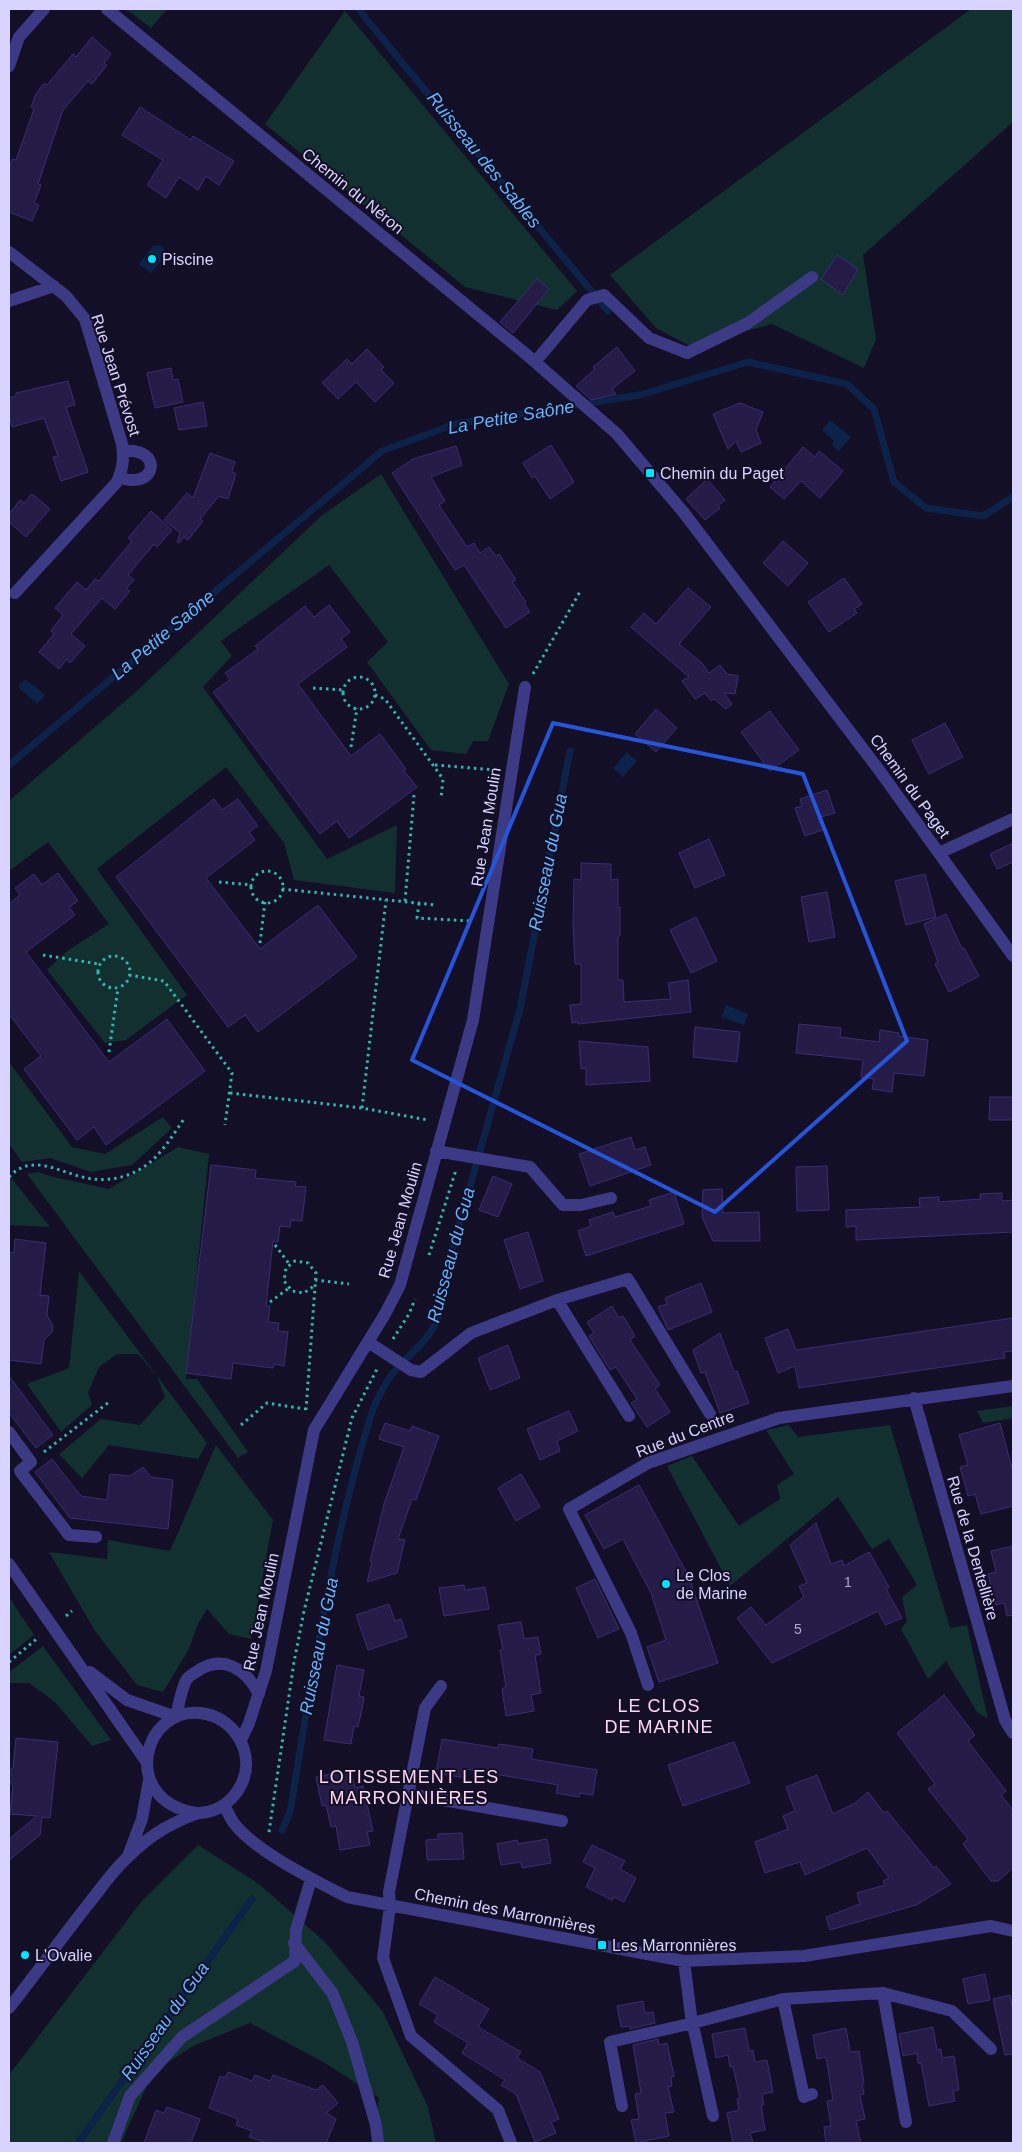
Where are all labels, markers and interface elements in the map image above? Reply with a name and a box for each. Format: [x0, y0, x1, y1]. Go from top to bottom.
water label: Ruisseau des Sables [423, 88, 545, 232]
street label: Chemin du Néron [299, 145, 407, 237]
place label: Piscine [162, 251, 214, 268]
marker: Piscine [146, 253, 158, 265]
street label: Rue Jean Prévost [88, 312, 144, 439]
water label: La Petite Saône [446, 396, 576, 438]
place label: Chemin du Paget [660, 465, 784, 482]
marker: Chemin du Paget [644, 467, 656, 479]
water label: La Petite Saône [108, 586, 218, 684]
street label: Chemin du Paget [867, 731, 954, 841]
street label: Rue Jean Moulin [468, 766, 504, 888]
water label: Ruisseau du Gua [525, 792, 571, 932]
street label: Rue Jean Moulin [375, 1160, 425, 1280]
water label: Ruisseau du Gua [423, 1185, 479, 1325]
street label: Rue du Centre [633, 1407, 737, 1461]
street label: Rue de la Dentellière [944, 1474, 1002, 1622]
street label: Rue Jean Moulin [240, 1552, 282, 1672]
place label: Le Clos de Marine [676, 1567, 747, 1602]
house number: 1 [844, 1574, 852, 1590]
water label: Ruisseau du Gua [296, 1576, 342, 1716]
marker: Le Clos de Marine [660, 1578, 672, 1590]
house number: 5 [794, 1621, 802, 1637]
district label: LE CLOS DE MARINE [604, 1696, 714, 1737]
district label: LOTISSEMENT LES MARRONNIÈRES [319, 1767, 499, 1808]
street label: Chemin des Marronnières [413, 1885, 597, 1937]
place label: Les Marronnières [612, 1937, 737, 1954]
marker: Les Marronnières [596, 1939, 608, 1951]
place label: L'Ovalie [35, 1947, 92, 1964]
marker: L'Ovalie [19, 1949, 31, 1961]
water label: Ruisseau du Gua [117, 1958, 213, 2084]

